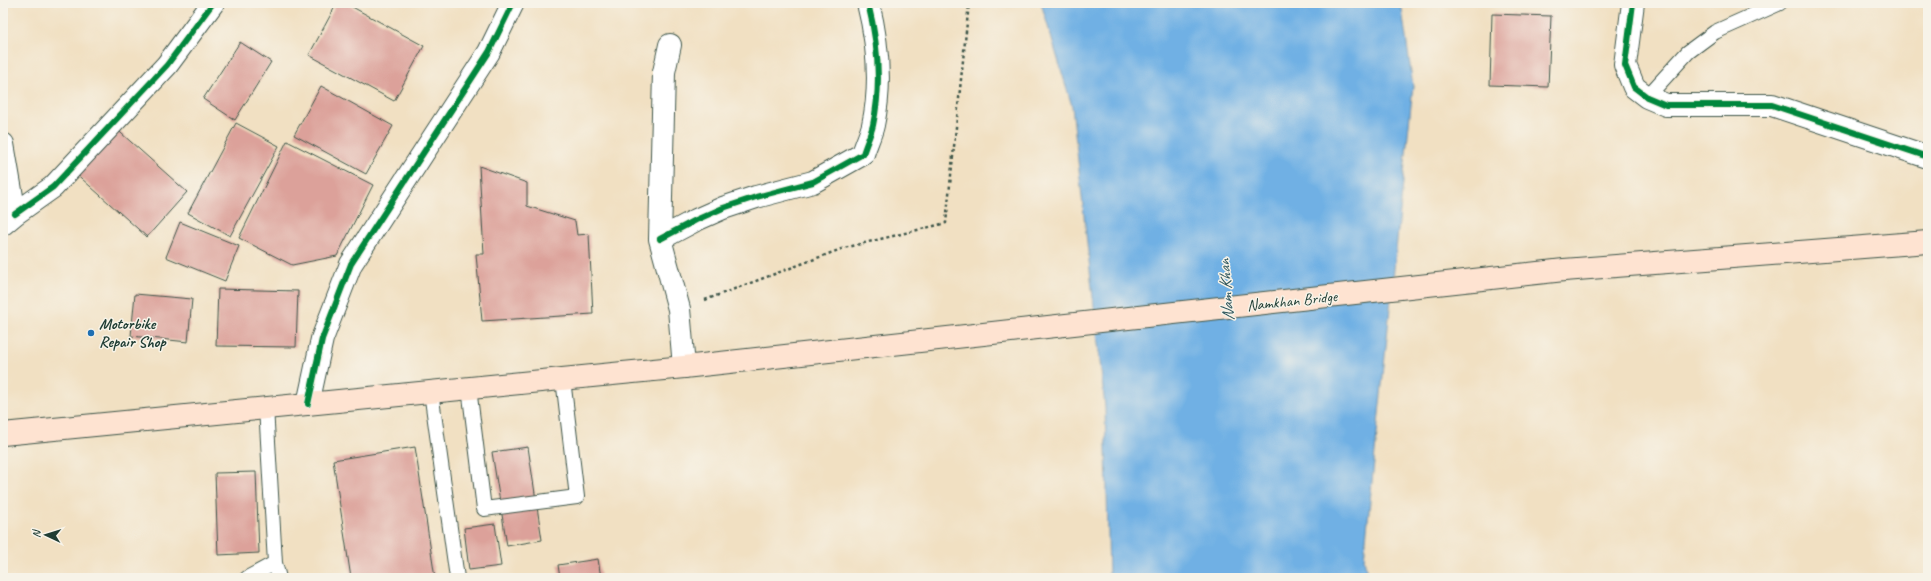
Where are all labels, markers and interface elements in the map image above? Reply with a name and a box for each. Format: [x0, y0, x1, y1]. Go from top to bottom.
water label: Nam Khan [1213, 256, 1239, 322]
street label: Namkhan Bridge [1246, 286, 1340, 316]
place label: Motorbike Repair Shop [99, 314, 166, 352]
marker: Motorbike Repair Shop [86, 328, 96, 338]
north arrow [26, 515, 66, 555]
text: N [29, 528, 43, 538]

